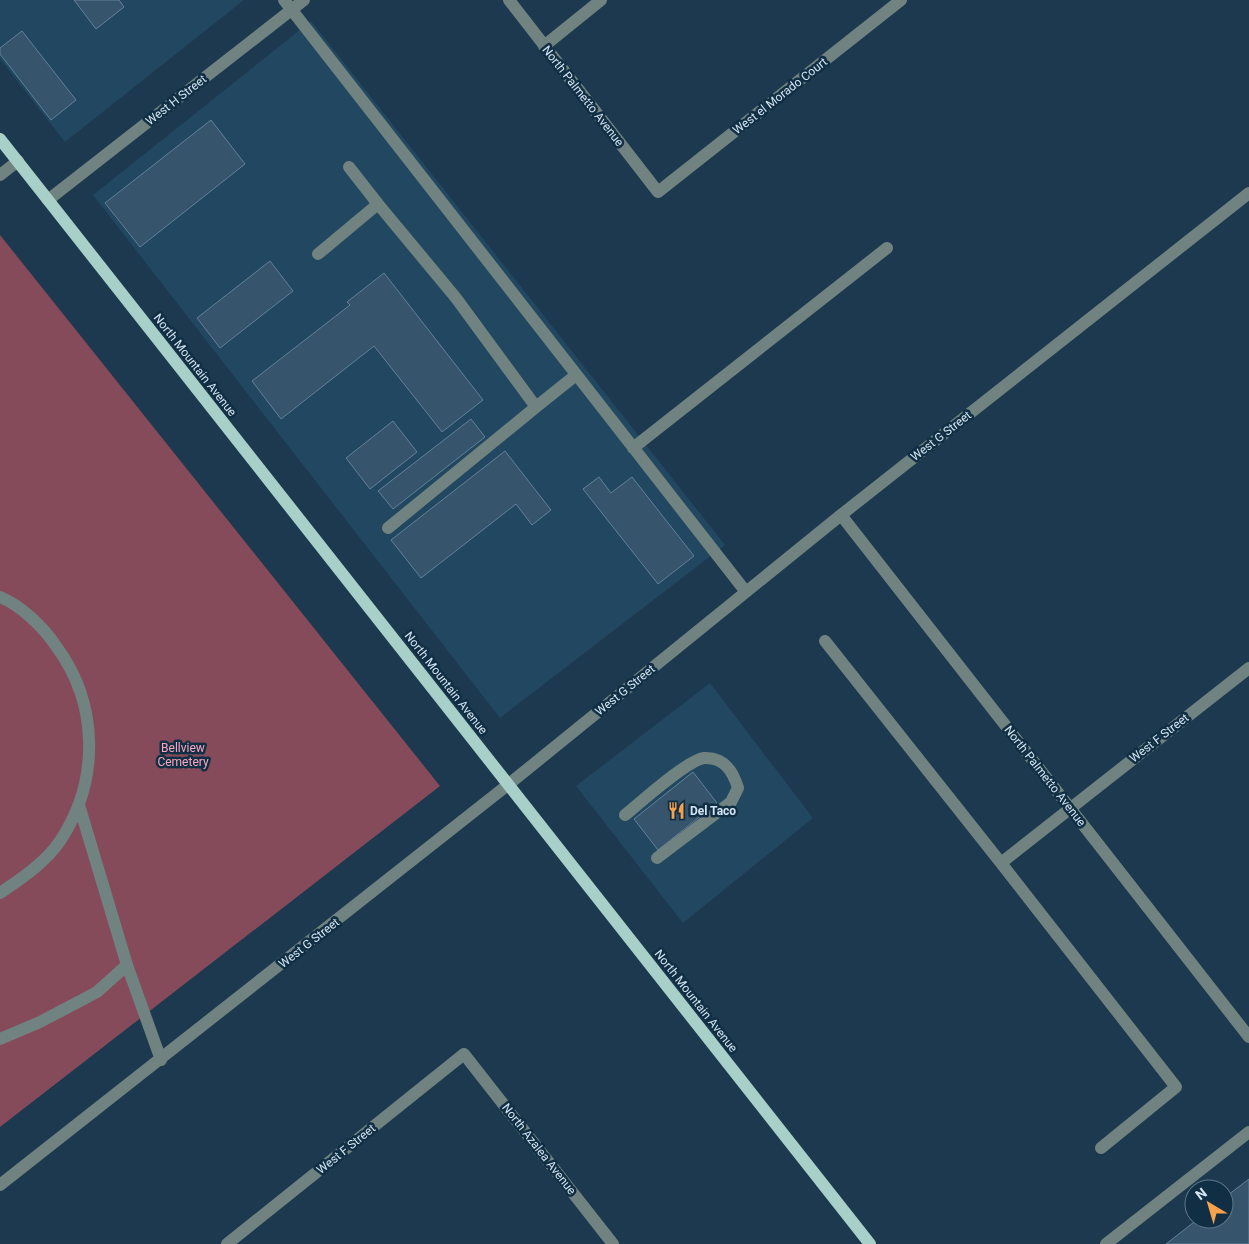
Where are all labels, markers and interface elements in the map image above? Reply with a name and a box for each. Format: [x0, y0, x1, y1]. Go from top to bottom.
street label: North Palmetto Avenue [539, 43, 627, 149]
street label: West el Morado Court [730, 55, 830, 137]
street label: West H Street [143, 72, 209, 128]
street label: North Mountain Avenue [151, 311, 239, 419]
street label: West G Street [908, 408, 974, 464]
street label: North Mountain Avenue [402, 629, 490, 737]
street label: West G Street [592, 662, 658, 718]
street label: West F Street [1127, 711, 1191, 765]
street label: North Palmetto Avenue [1001, 723, 1089, 829]
park label: Bellview Cemetery [157, 741, 209, 769]
restaurant icon: Del Taco [666, 801, 686, 821]
place label: Del Taco [690, 804, 736, 818]
street label: West G Street [276, 915, 342, 971]
street label: North Mountain Avenue [652, 947, 740, 1055]
street label: North Azalea Avenue [499, 1101, 579, 1197]
street label: West F Street [314, 1121, 378, 1177]
north arrow [1184, 1179, 1234, 1229]
text: N [1192, 1184, 1210, 1203]

